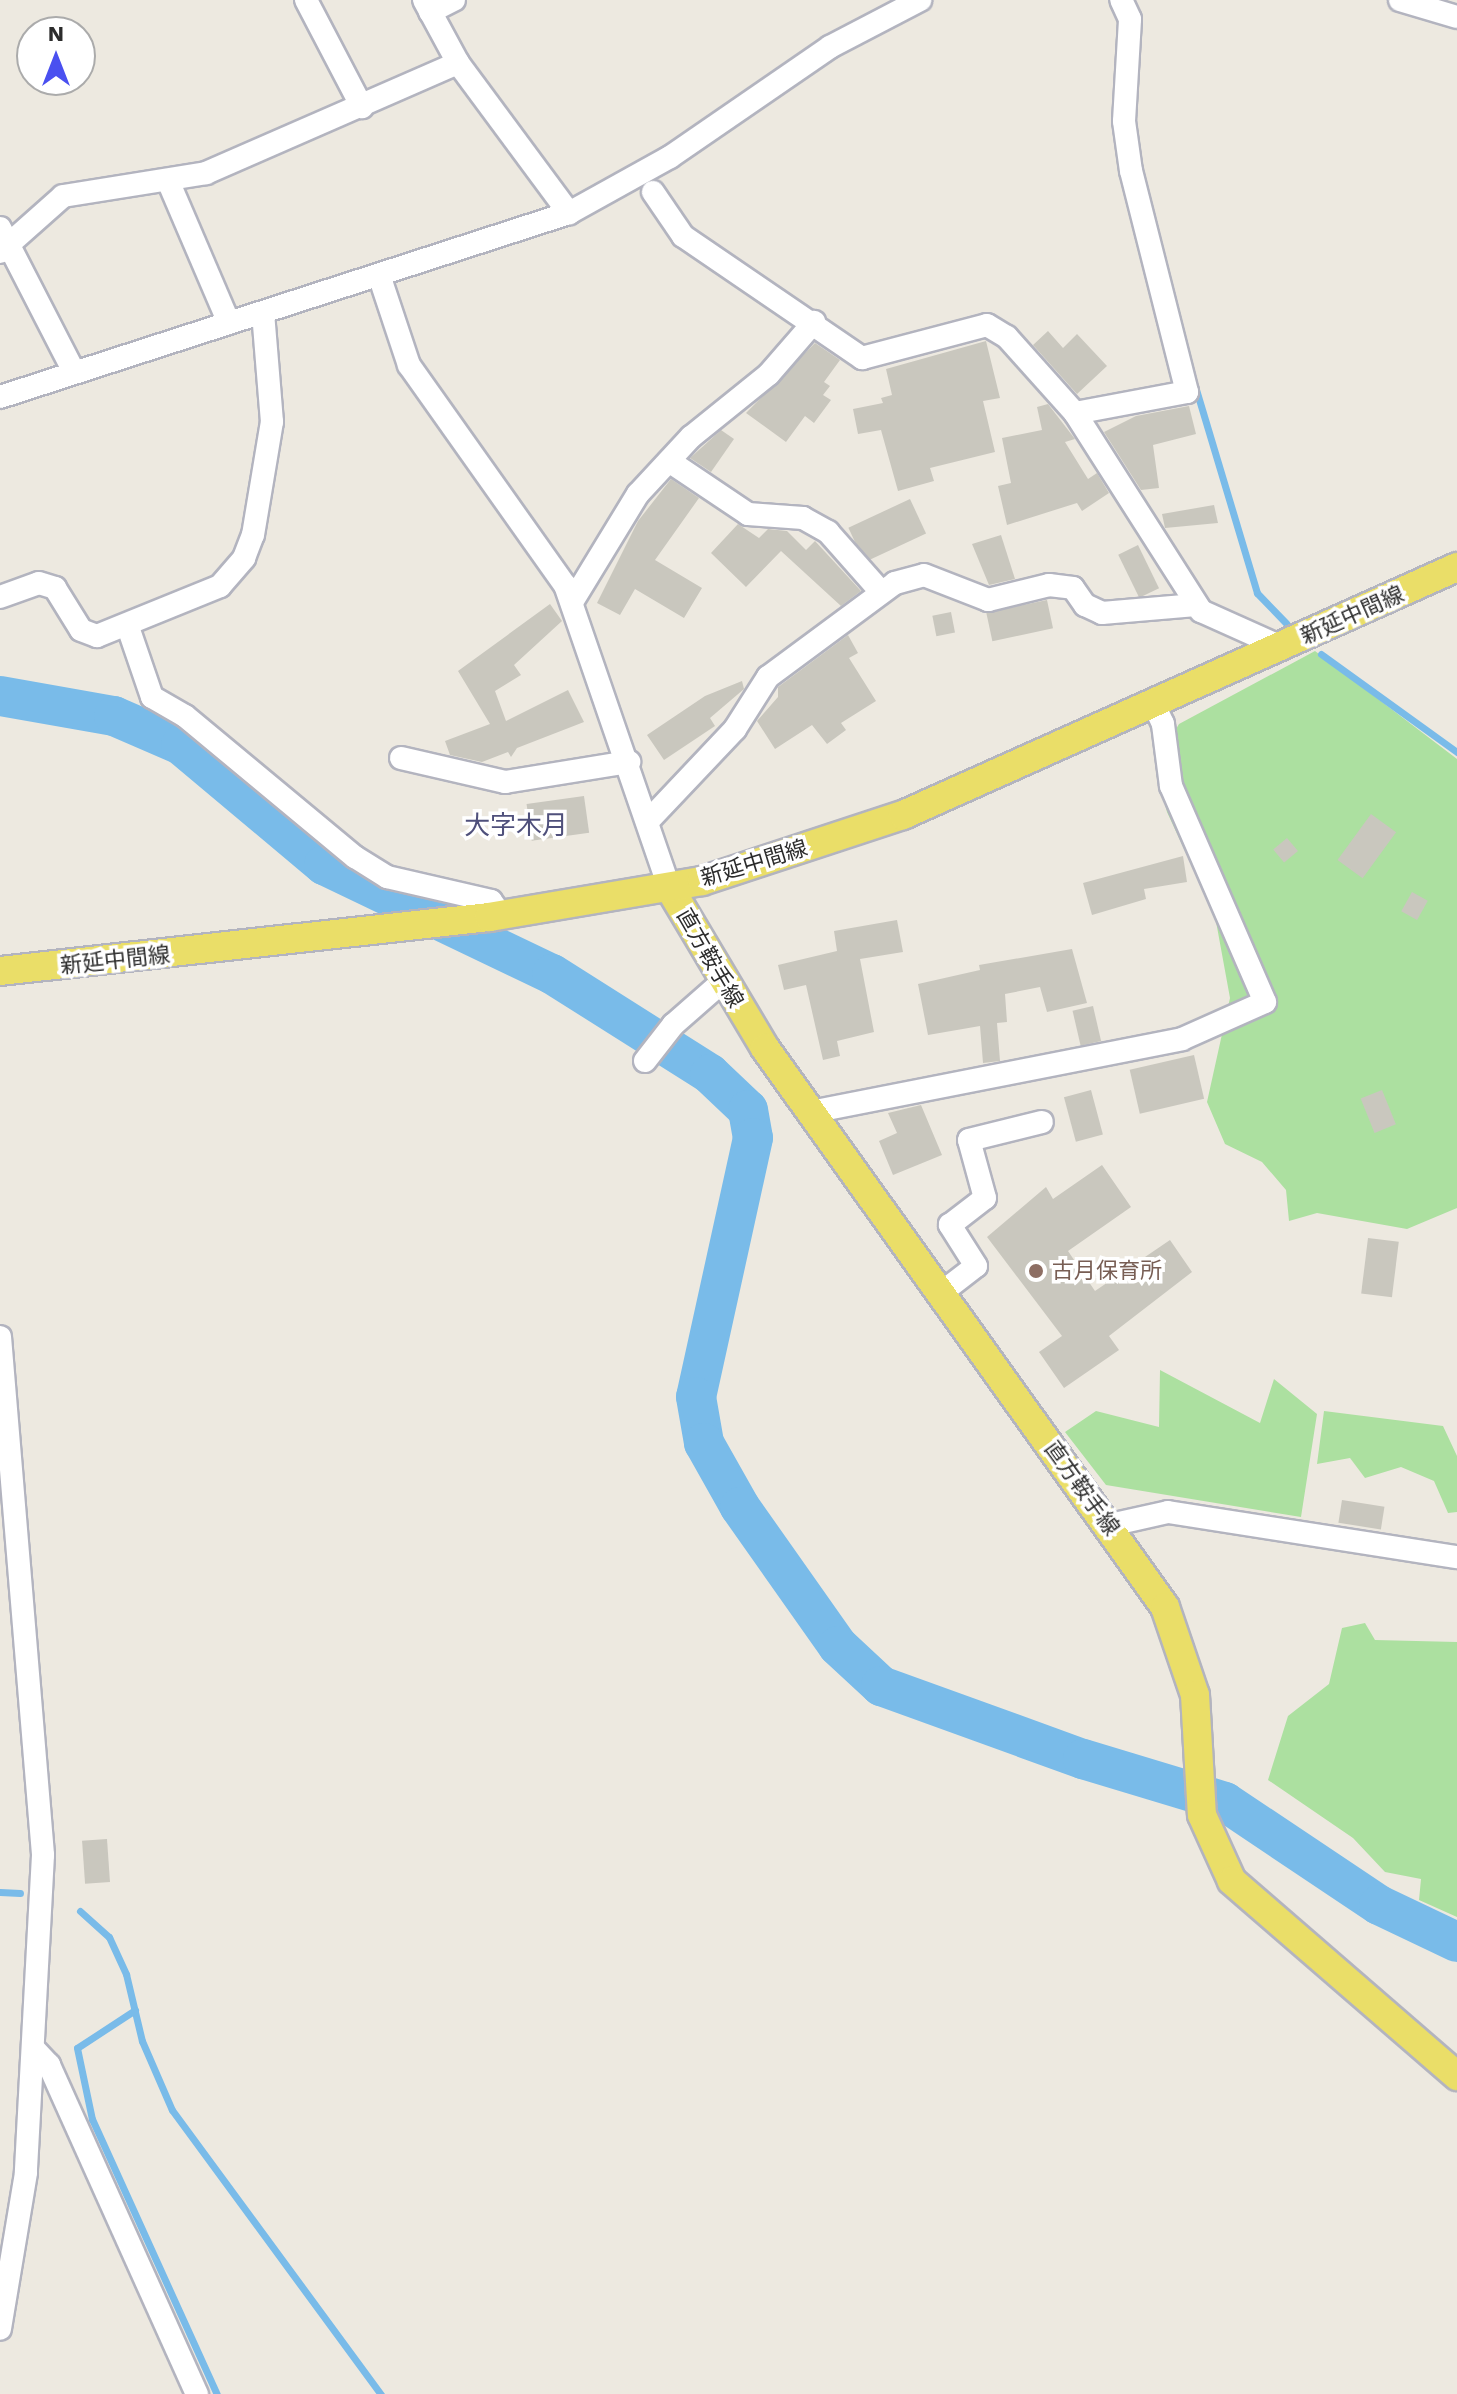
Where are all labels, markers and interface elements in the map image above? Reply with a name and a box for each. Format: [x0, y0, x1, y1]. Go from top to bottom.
north arrow [16, 16, 96, 96]
text: N [48, 21, 64, 46]
street label: 新延中間線 [1296, 581, 1408, 649]
district label: 大字木月 [464, 810, 568, 842]
street label: 新延中間線 [698, 834, 810, 892]
street label: 直方鞍手線 [671, 904, 749, 1012]
street label: 新延中間線 [59, 941, 171, 979]
place label: 古月保育所 [1052, 1258, 1162, 1284]
marker: 古月保育所 [1027, 1262, 1045, 1280]
street label: 直方鞍手線 [1039, 1436, 1125, 1540]

